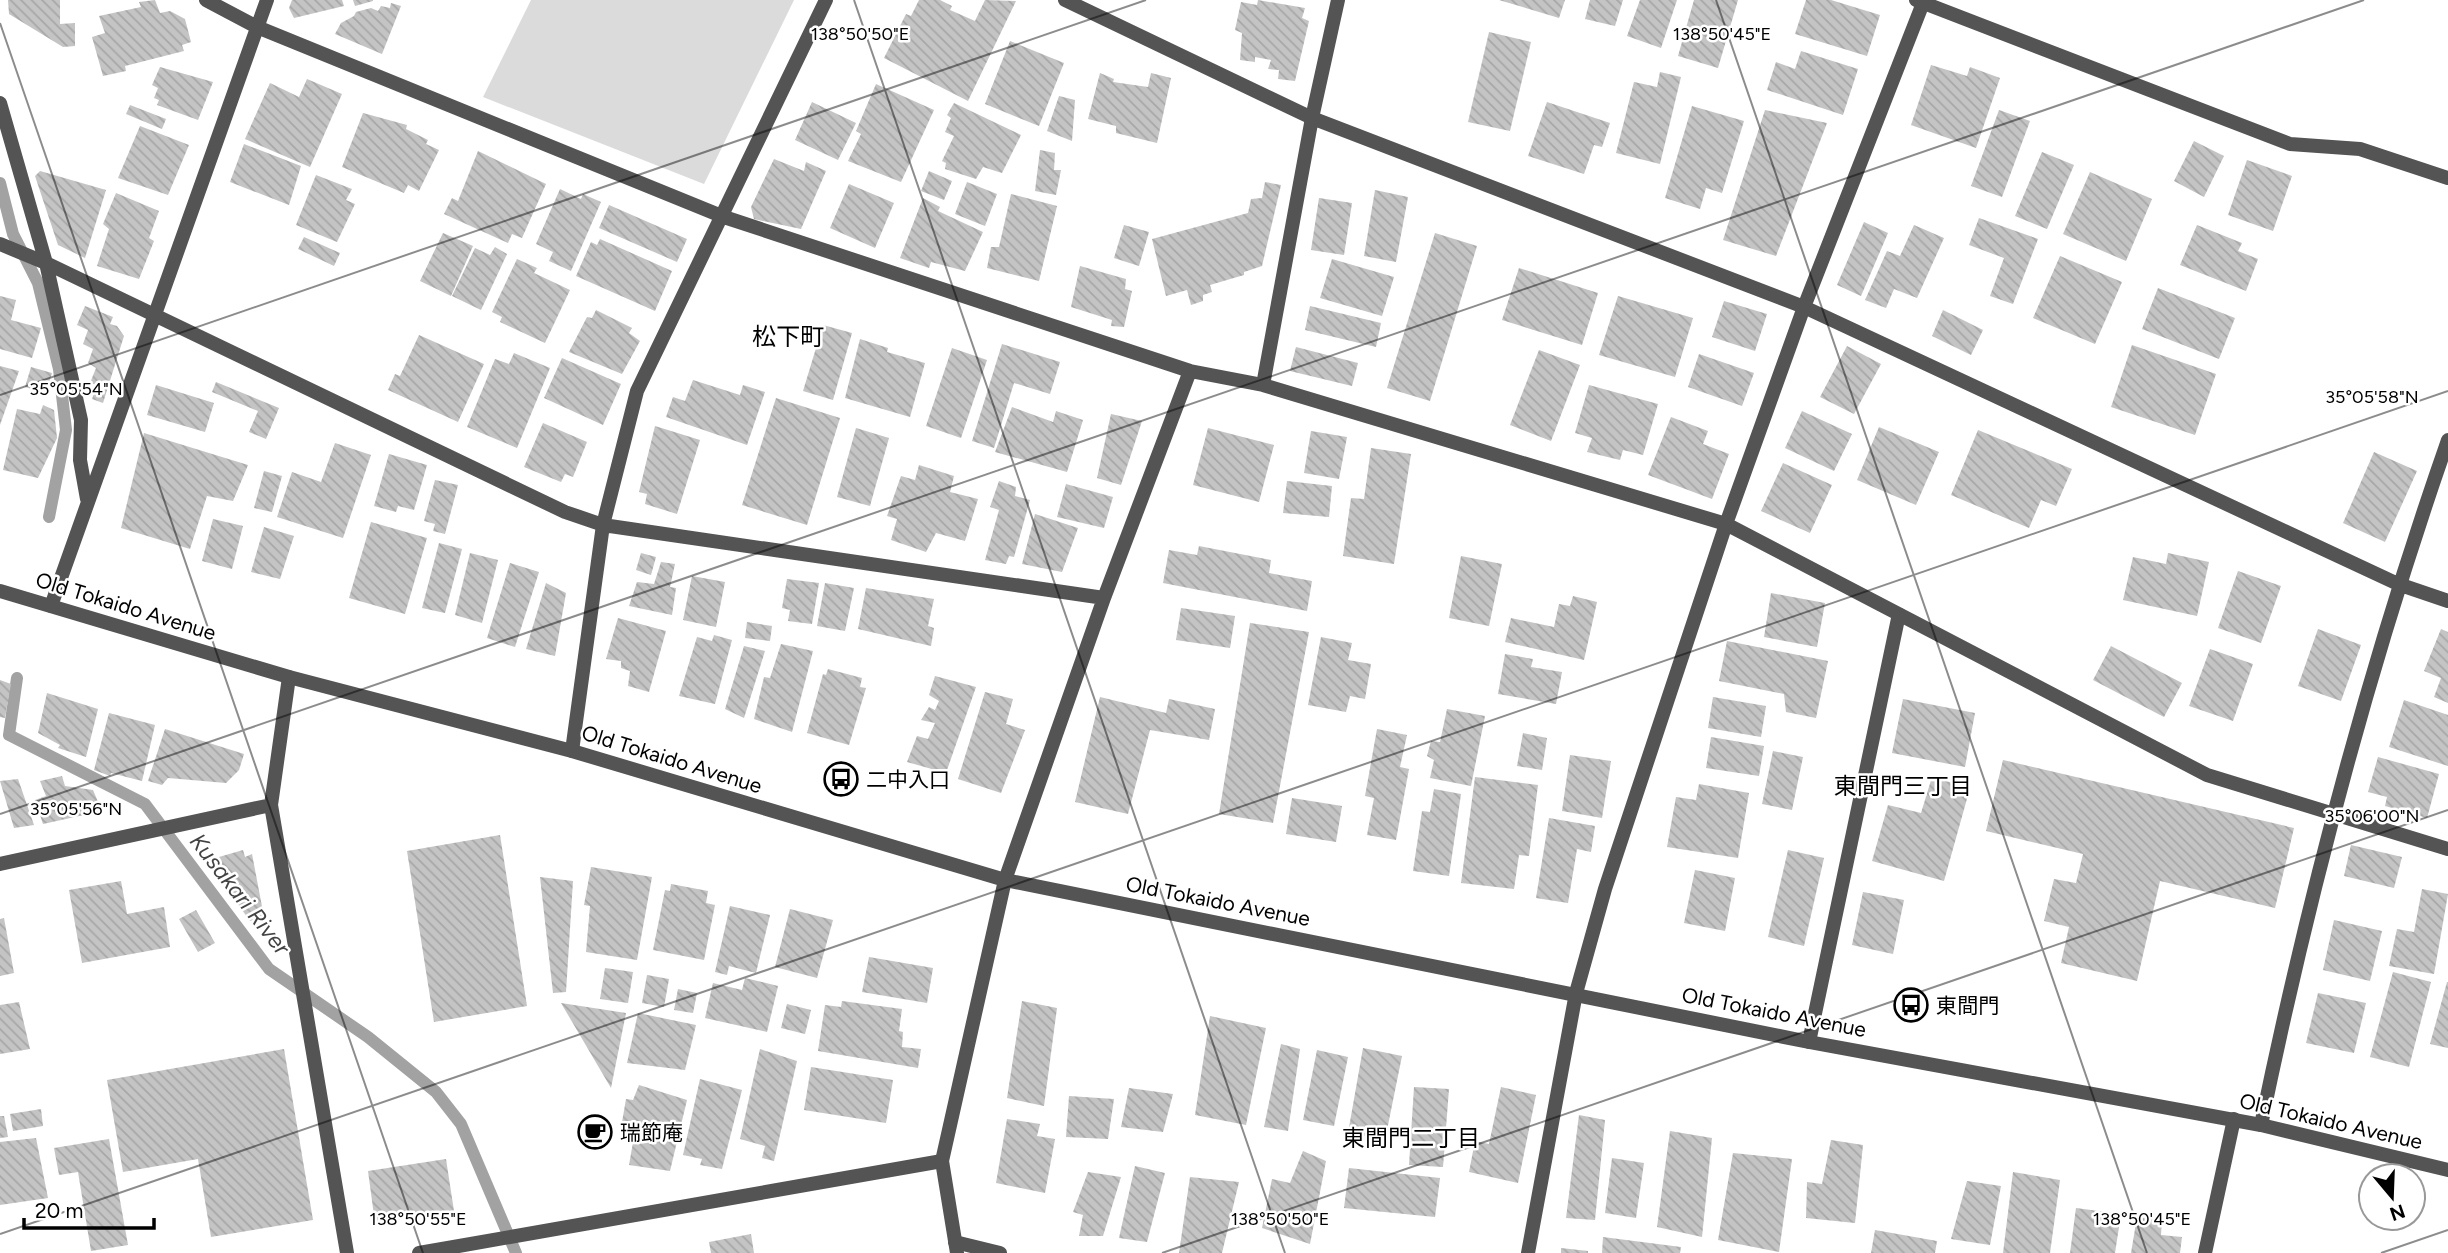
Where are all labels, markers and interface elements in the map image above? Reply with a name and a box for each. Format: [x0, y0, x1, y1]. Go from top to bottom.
text: 138°50'50"E [811, 23, 909, 45]
text: 138°50'45"E [1673, 23, 1771, 45]
district label: 松下町 [752, 322, 824, 351]
text: 35°05'54"N [29, 378, 123, 400]
text: 35°05'58"N [2325, 386, 2419, 408]
street label: Old Tokaido Avenue [33, 567, 219, 645]
street label: Old Tokaido Avenue [579, 720, 765, 798]
bus stop icon: 二中入口 [822, 760, 860, 798]
place label: 二中入口 [866, 767, 950, 792]
district label: 東間門三丁目 [1834, 772, 1972, 800]
text: 35°05'56"N [30, 798, 122, 820]
text: 35°06'00"N [2325, 805, 2419, 827]
water label: Kusakari River [184, 828, 297, 961]
street label: Old Tokaido Avenue [1124, 871, 1312, 931]
street label: Old Tokaido Avenue [1680, 982, 1868, 1042]
bus stop icon: 東間門 [1892, 986, 1930, 1024]
place label: 東間門 [1936, 993, 1999, 1018]
street label: Old Tokaido Avenue [2237, 1088, 2425, 1154]
cafe icon: 瑞節庵 [576, 1113, 614, 1151]
place label: 瑞節庵 [620, 1120, 683, 1145]
district label: 東間門二丁目 [1342, 1124, 1480, 1152]
north arrow [2357, 1162, 2427, 1232]
scale bar [24, 1186, 154, 1230]
text: 20 m [35, 1198, 83, 1223]
text: N [2387, 1199, 2408, 1226]
text: 138°50'55"E [369, 1208, 467, 1230]
text: 138°50'50"E [1231, 1208, 1329, 1230]
text: 138°50'45"E [2093, 1208, 2191, 1230]

